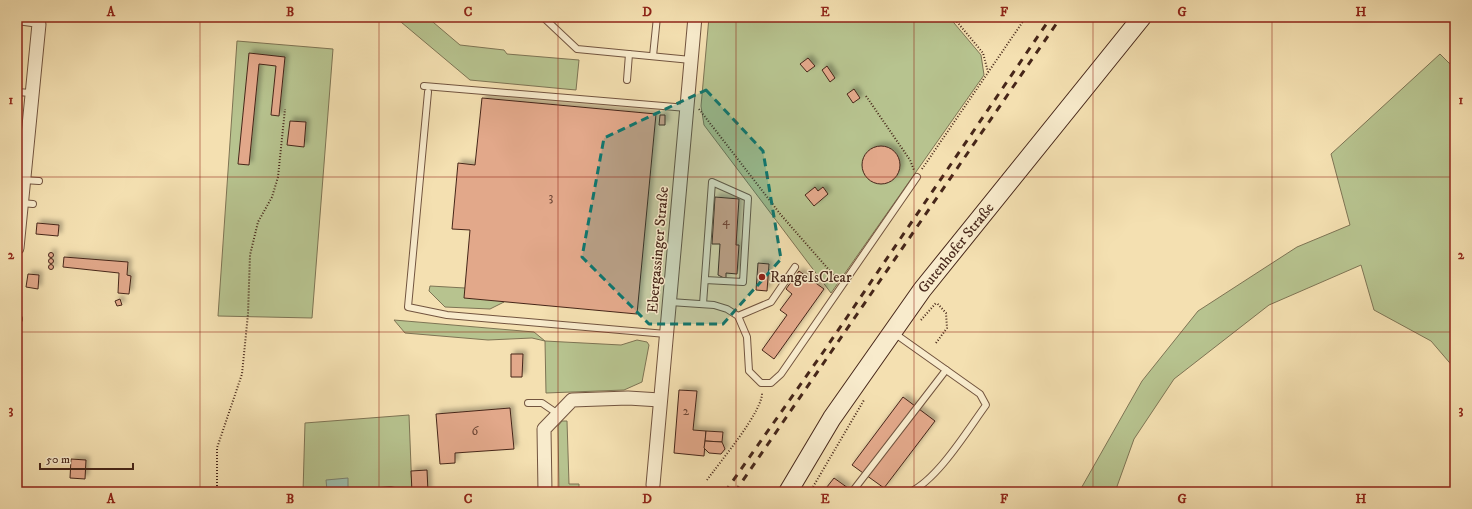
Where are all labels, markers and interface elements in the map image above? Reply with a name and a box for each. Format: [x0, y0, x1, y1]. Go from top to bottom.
text: A [106, 4, 116, 20]
text: B [286, 4, 294, 20]
text: C [464, 4, 473, 20]
text: D [642, 4, 652, 20]
text: E [820, 4, 830, 20]
text: F [1000, 4, 1009, 20]
text: G [1177, 4, 1187, 20]
text: H [1356, 4, 1367, 20]
text: 1 [9, 92, 14, 108]
text: 1 [1459, 92, 1464, 108]
street label: Ebergassinger Straße [643, 186, 673, 314]
house number: 3 [549, 189, 554, 205]
street label: Gutenhofer Straße [914, 199, 998, 297]
house number: 4 [722, 213, 730, 229]
text: 2 [8, 247, 15, 263]
text: 2 [1458, 247, 1465, 263]
place label: RangeIsClear [770, 268, 852, 287]
marker: RangeIsClear [757, 272, 767, 282]
text: 3 [9, 402, 14, 418]
text: 3 [1459, 402, 1464, 418]
house number: 2 [683, 403, 690, 419]
house number: 6 [472, 423, 480, 439]
scale bar [40, 445, 133, 471]
text: 50 m [46, 452, 70, 467]
text: A [106, 491, 116, 507]
text: B [286, 491, 294, 507]
text: C [464, 491, 473, 507]
text: D [642, 491, 652, 507]
text: E [820, 491, 830, 507]
text: F [1000, 491, 1009, 507]
text: G [1177, 491, 1187, 507]
text: H [1356, 491, 1367, 507]

